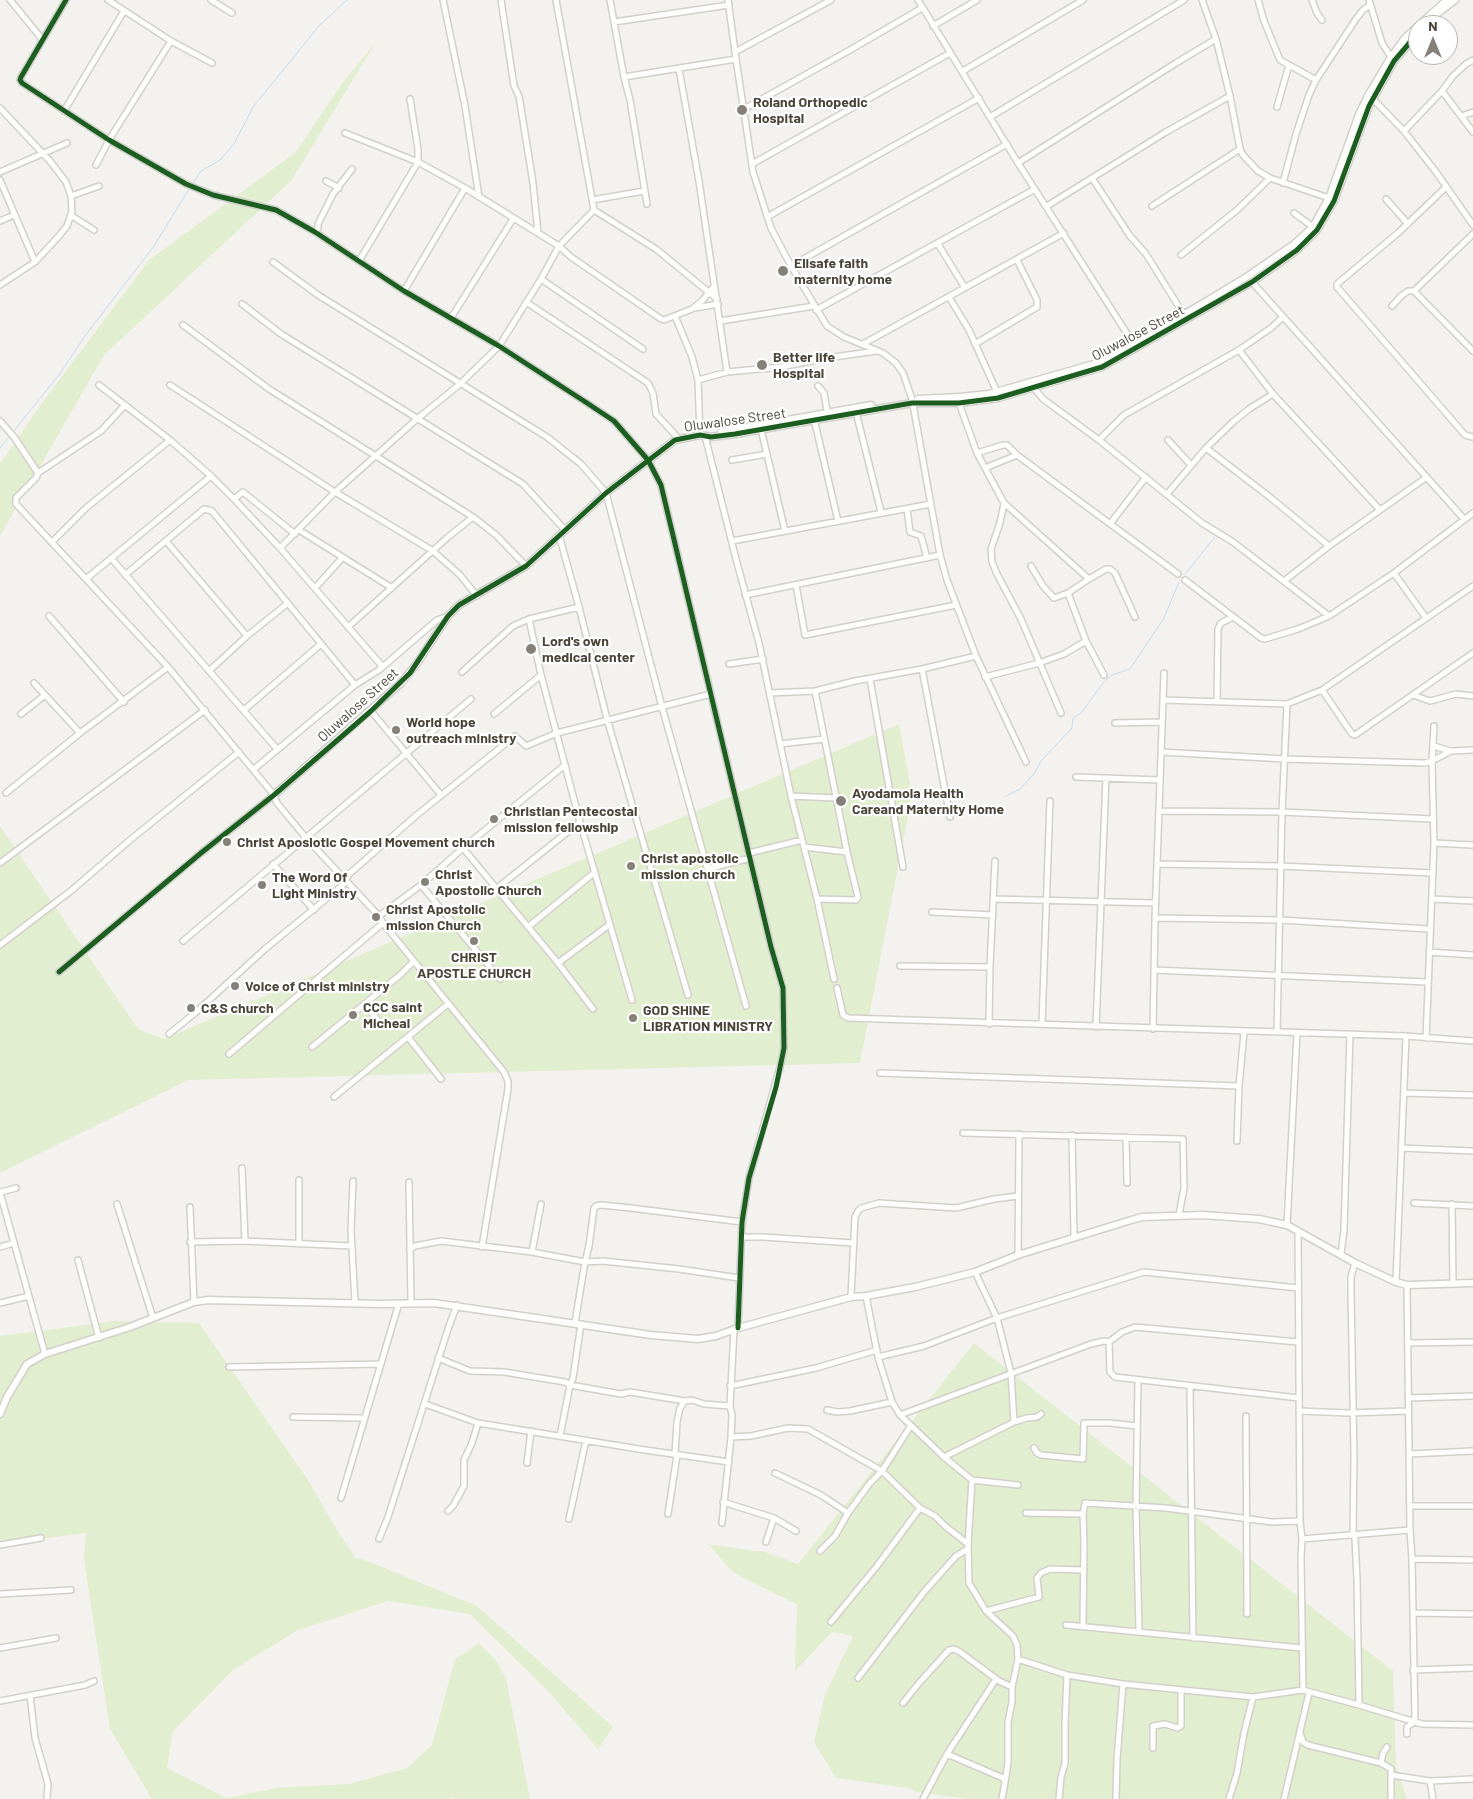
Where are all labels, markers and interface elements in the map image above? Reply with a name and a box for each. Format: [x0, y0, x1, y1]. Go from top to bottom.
north arrow [1408, 15, 1458, 65]
text: N [1428, 17, 1438, 34]
place label: Roland Orthopedic Hospital [753, 94, 868, 126]
marker: Roland Orthopedic Hospital [735, 103, 749, 117]
place label: Elisafe faith maternity home [794, 255, 892, 288]
marker: Elisafe faith maternity home [776, 264, 790, 278]
street label: Oluwalose Street [1089, 302, 1187, 364]
place label: Better life Hospital [773, 349, 835, 382]
marker: Better life Hospital [755, 358, 769, 372]
street label: Oluwalose Street [683, 405, 787, 435]
place label: Lord's own medical center [542, 633, 635, 666]
marker: Lord's own medical center [524, 642, 538, 656]
street label: Oluwalose Street [314, 664, 402, 746]
place label: World hope outreach ministry [406, 714, 516, 746]
marker: World hope outreach ministry [390, 724, 402, 736]
place label: Ayodamola Health Careand Maternity Home [852, 785, 1004, 818]
marker: Ayodamola Health Careand Maternity Home [834, 794, 848, 808]
place label: Christian Pentecostal mission fellowship [504, 803, 637, 836]
marker: Christian Pentecostal mission fellowship [488, 813, 500, 825]
place label: Christ Aposlotic Gospel Movement church [237, 834, 495, 850]
marker: Christ Aposlotic Gospel Movement church [221, 836, 233, 848]
place label: Christ apostolic mission church [641, 850, 739, 882]
marker: Christ apostolic mission church [625, 860, 637, 872]
place label: Christ Apostolic Church [435, 866, 542, 899]
place label: The Word Of Light Ministry [272, 869, 357, 902]
marker: Christ Apostolic Church [419, 876, 431, 888]
marker: The Word Of Light Ministry [256, 879, 268, 891]
place label: Christ Apostolic mission Church [386, 901, 486, 934]
marker: Christ Apostolic mission Church [370, 911, 382, 923]
marker: CHRIST APOSTLE CHURCH [468, 935, 480, 947]
place label: CHRIST APOSTLE CHURCH [417, 949, 531, 982]
place label: Voice of Christ ministry [245, 978, 390, 994]
marker: Voice of Christ ministry [229, 980, 241, 992]
place label: CCC saint Micheal [363, 999, 422, 1032]
place label: C&S church [201, 1000, 274, 1016]
marker: C&S church [185, 1002, 197, 1014]
place label: GOD SHINE LIBRATION MINISTRY [643, 1002, 773, 1034]
marker: CCC saint Micheal [347, 1009, 359, 1021]
marker: GOD SHINE LIBRATION MINISTRY [627, 1012, 639, 1024]

